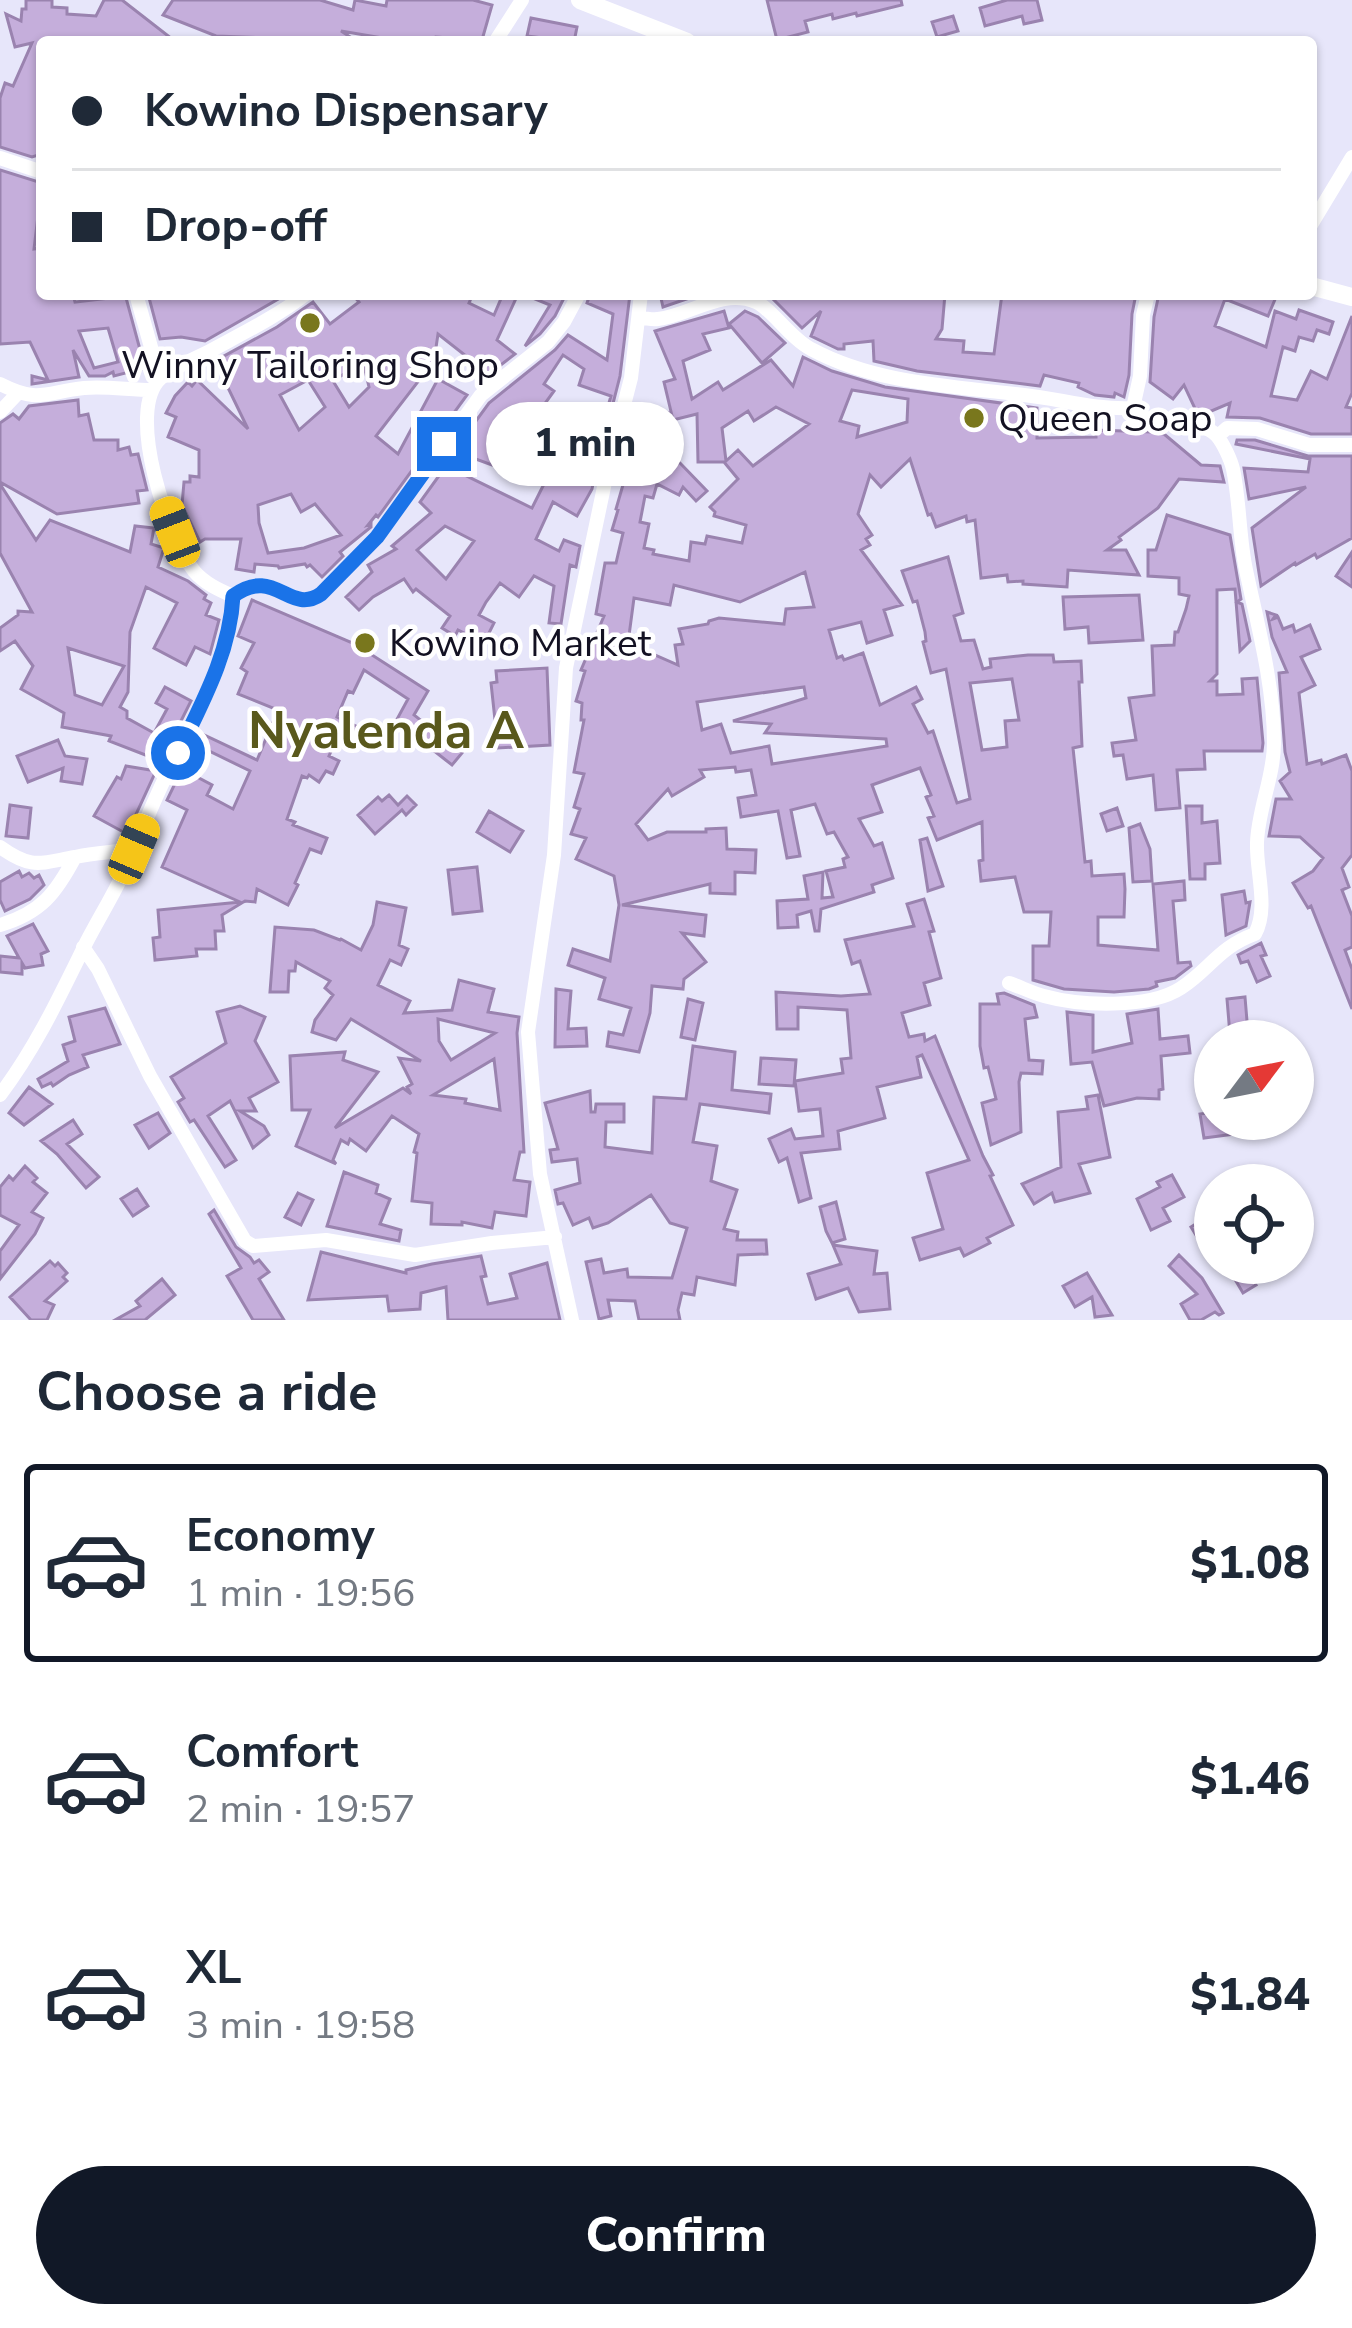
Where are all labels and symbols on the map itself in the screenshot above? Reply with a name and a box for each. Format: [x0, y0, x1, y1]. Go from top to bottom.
marker: Winny Tailoring Shop [297, 310, 323, 336]
place label: Winny Tailoring Shop [121, 339, 499, 392]
place label: Queen Soap [998, 392, 1213, 445]
callout: 1 min [486, 402, 684, 486]
marker: Queen Soap [961, 405, 987, 431]
route end [417, 417, 471, 471]
car [145, 492, 205, 572]
place label: Kowino Market [389, 617, 652, 670]
marker: Kowino Market [352, 630, 378, 656]
district label: Nyalenda A [248, 696, 524, 766]
route start [151, 726, 205, 780]
car [103, 809, 165, 889]
north arrow [1194, 1020, 1314, 1140]

